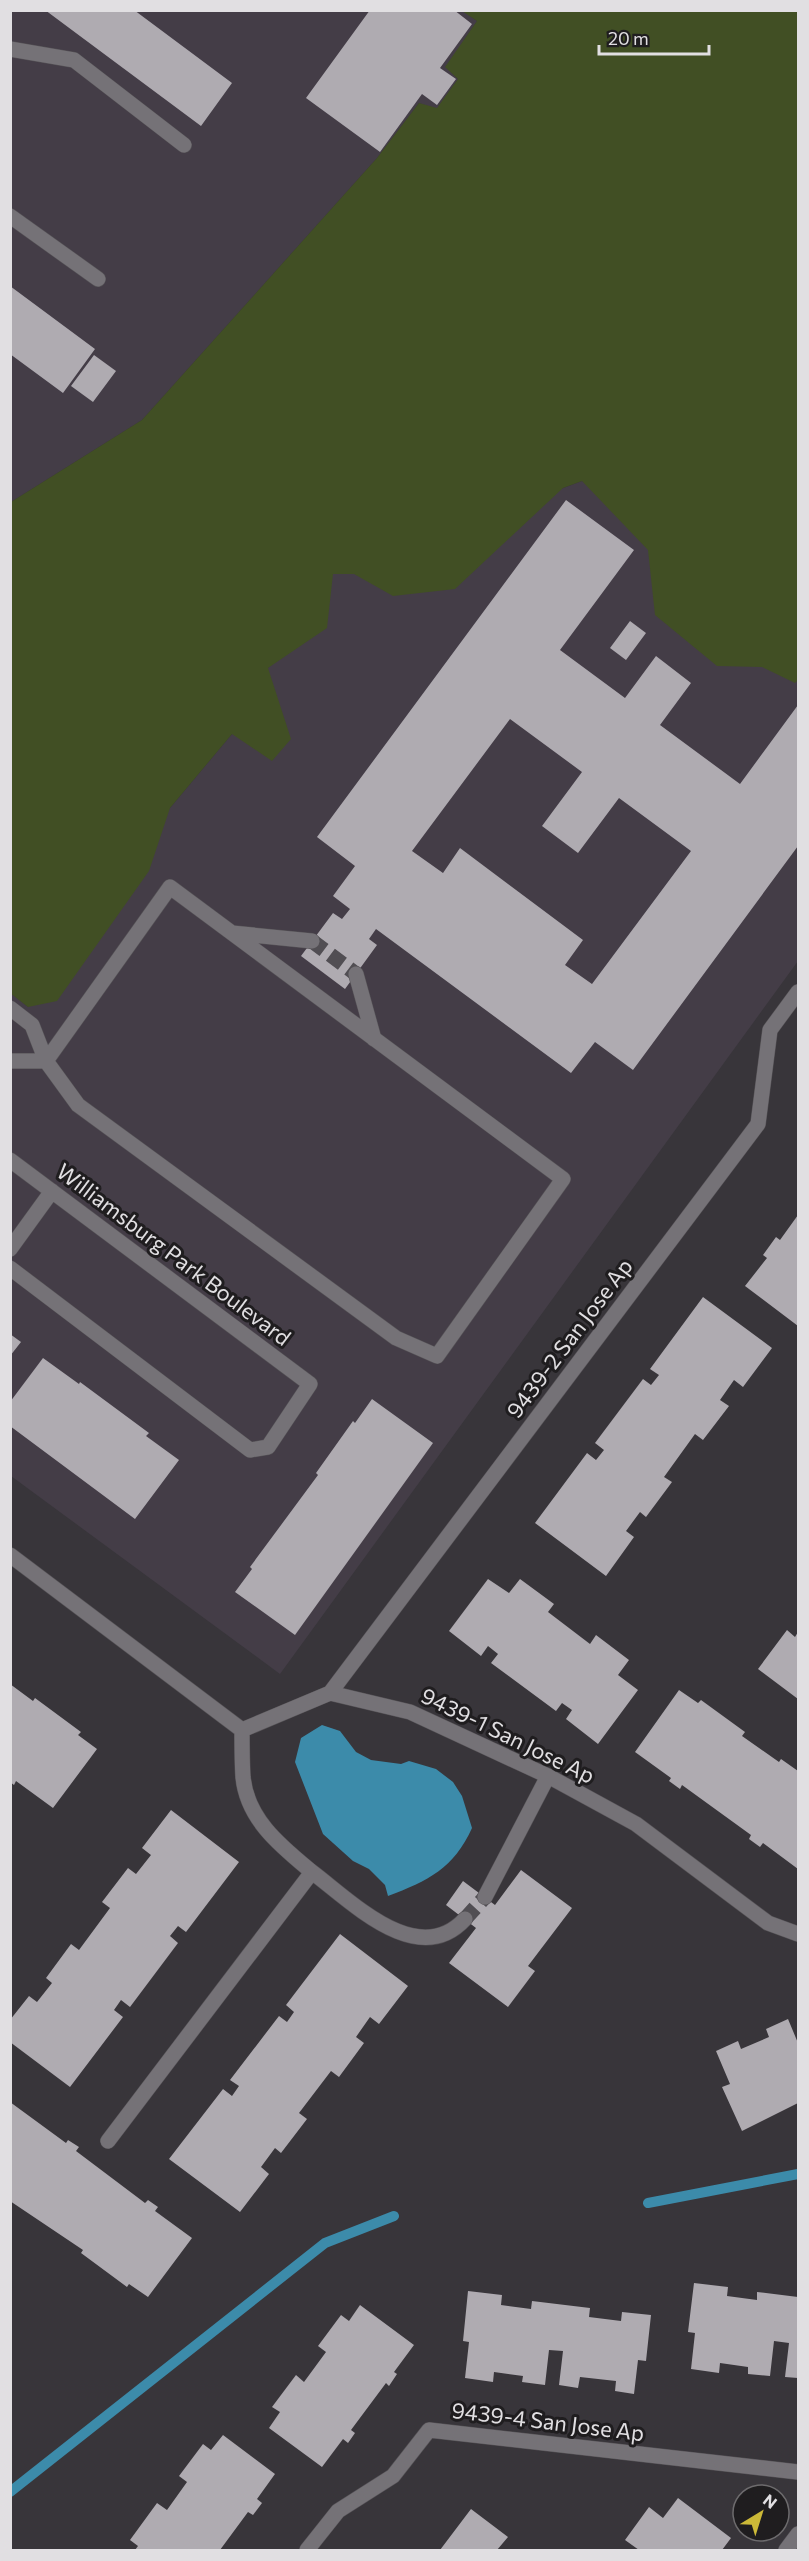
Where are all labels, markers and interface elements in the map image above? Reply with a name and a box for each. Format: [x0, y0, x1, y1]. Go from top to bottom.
scale bar [599, 18, 708, 56]
text: 20 m [608, 27, 649, 49]
street label: Williamsburg Park Boulevard [52, 1157, 296, 1351]
street label: 9439-2 San Jose Ap [500, 1253, 638, 1423]
street label: 9439-1 San Jose Ap [417, 1681, 599, 1789]
street label: 9439-4 San Jose Ap [450, 2396, 646, 2446]
north arrow [731, 2483, 791, 2543]
text: N [760, 2490, 781, 2512]

